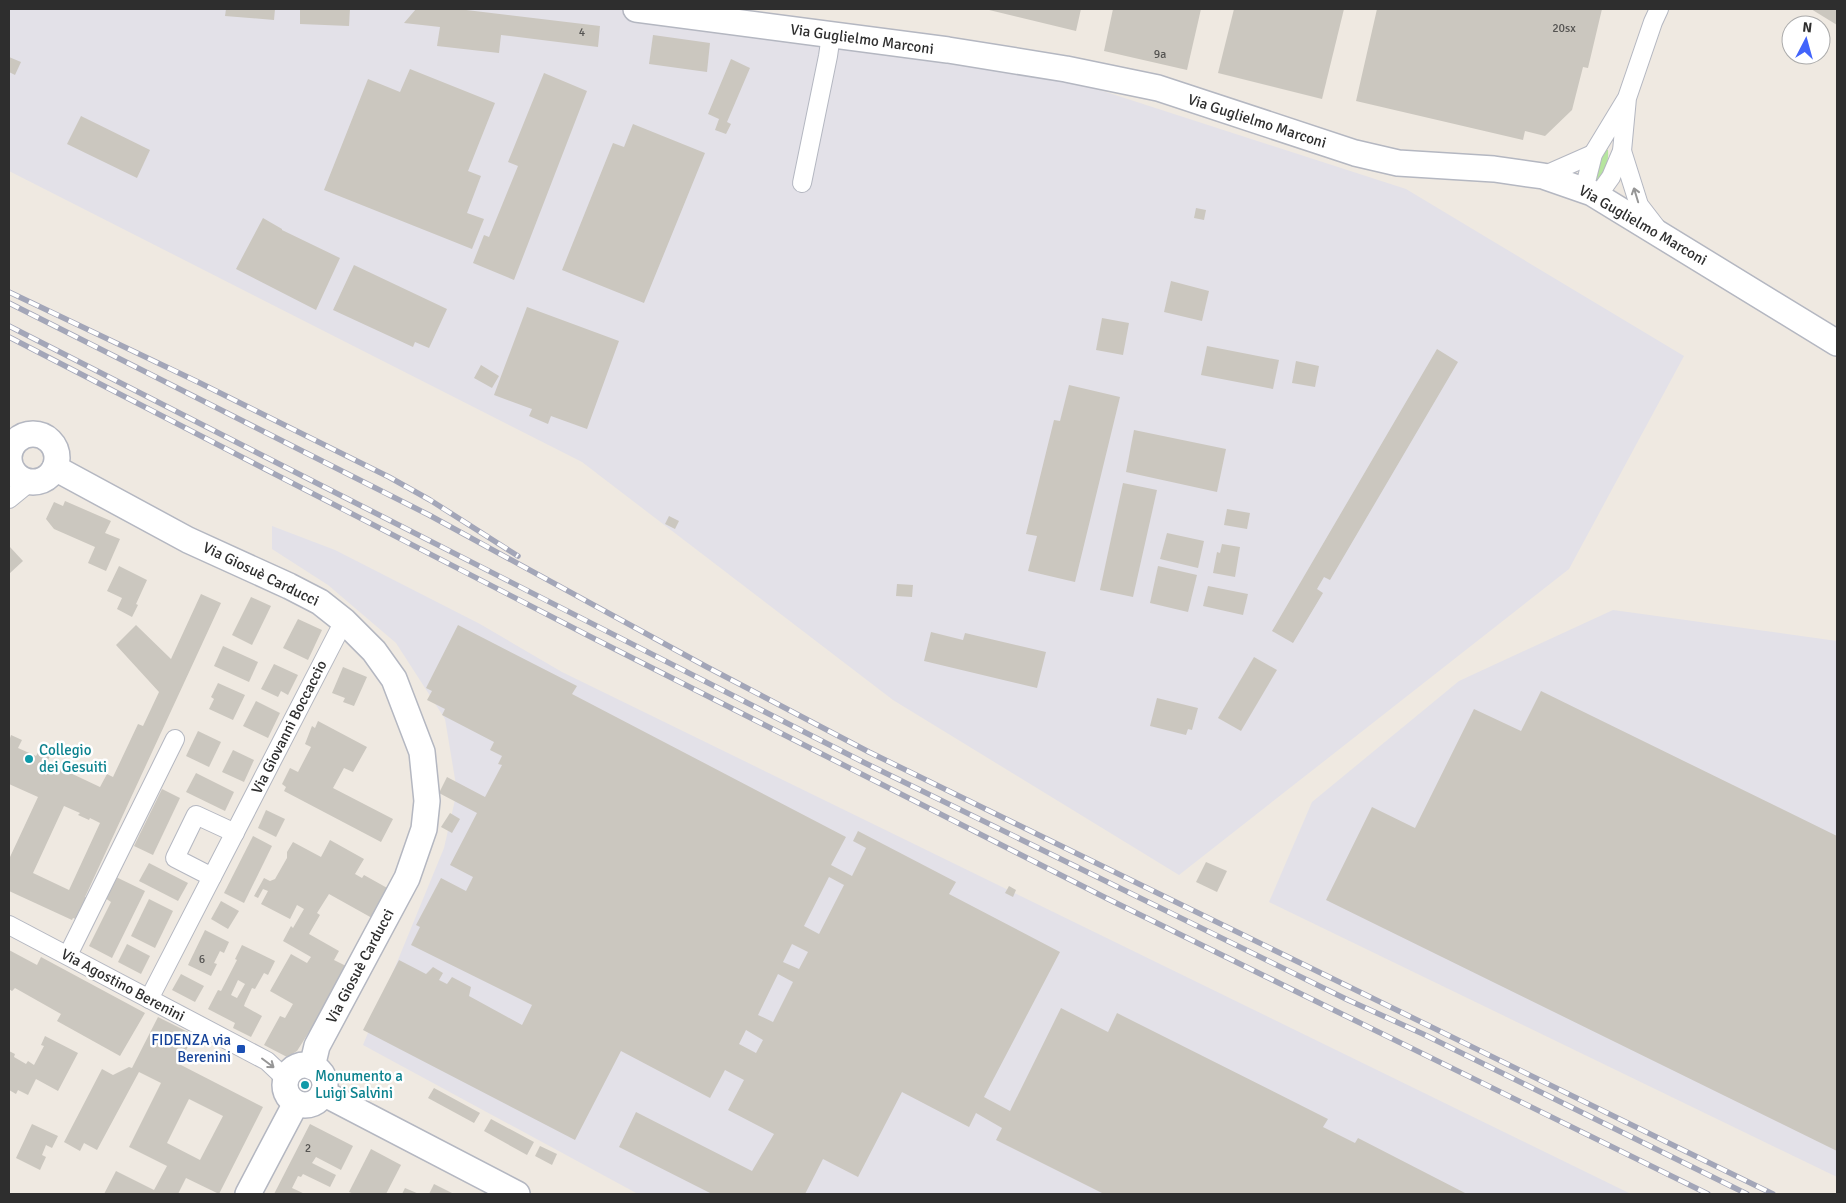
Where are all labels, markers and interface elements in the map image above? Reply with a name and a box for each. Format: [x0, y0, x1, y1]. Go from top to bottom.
north arrow [1781, 15, 1831, 65]
text: N [1802, 19, 1813, 37]
street label: Via Guglielmo Marconi [789, 20, 935, 58]
house number: 20sx [1552, 21, 1576, 36]
house number: 4 [579, 25, 586, 40]
house number: 9a [1154, 47, 1166, 62]
street label: Via Guglielmo Marconi [1185, 90, 1329, 152]
street label: Via Guglielmo Marconi [1576, 181, 1710, 269]
one-way arrow [1630, 187, 1640, 203]
street label: Via Giosuè Carducci [200, 538, 322, 610]
street label: Via Giovanni Boccaccio [247, 657, 331, 797]
place label: Collegio dei Gesuiti [39, 741, 107, 776]
marker: Collegio dei Gesuiti [23, 753, 35, 765]
street label: Via Giosuè Carducci [322, 906, 398, 1026]
street label: Via Agostino Berenini [58, 945, 188, 1025]
house number: 6 [199, 952, 205, 967]
place label: FIDENZA via Berenini [151, 1031, 231, 1066]
marker: FIDENZA via Berenini [235, 1043, 247, 1055]
one-way arrow [261, 1058, 274, 1069]
place label: Monumento a Luigi Salvini [315, 1067, 403, 1102]
marker: Monumento a Luigi Salvini [299, 1079, 311, 1091]
house number: 2 [305, 1141, 311, 1156]

